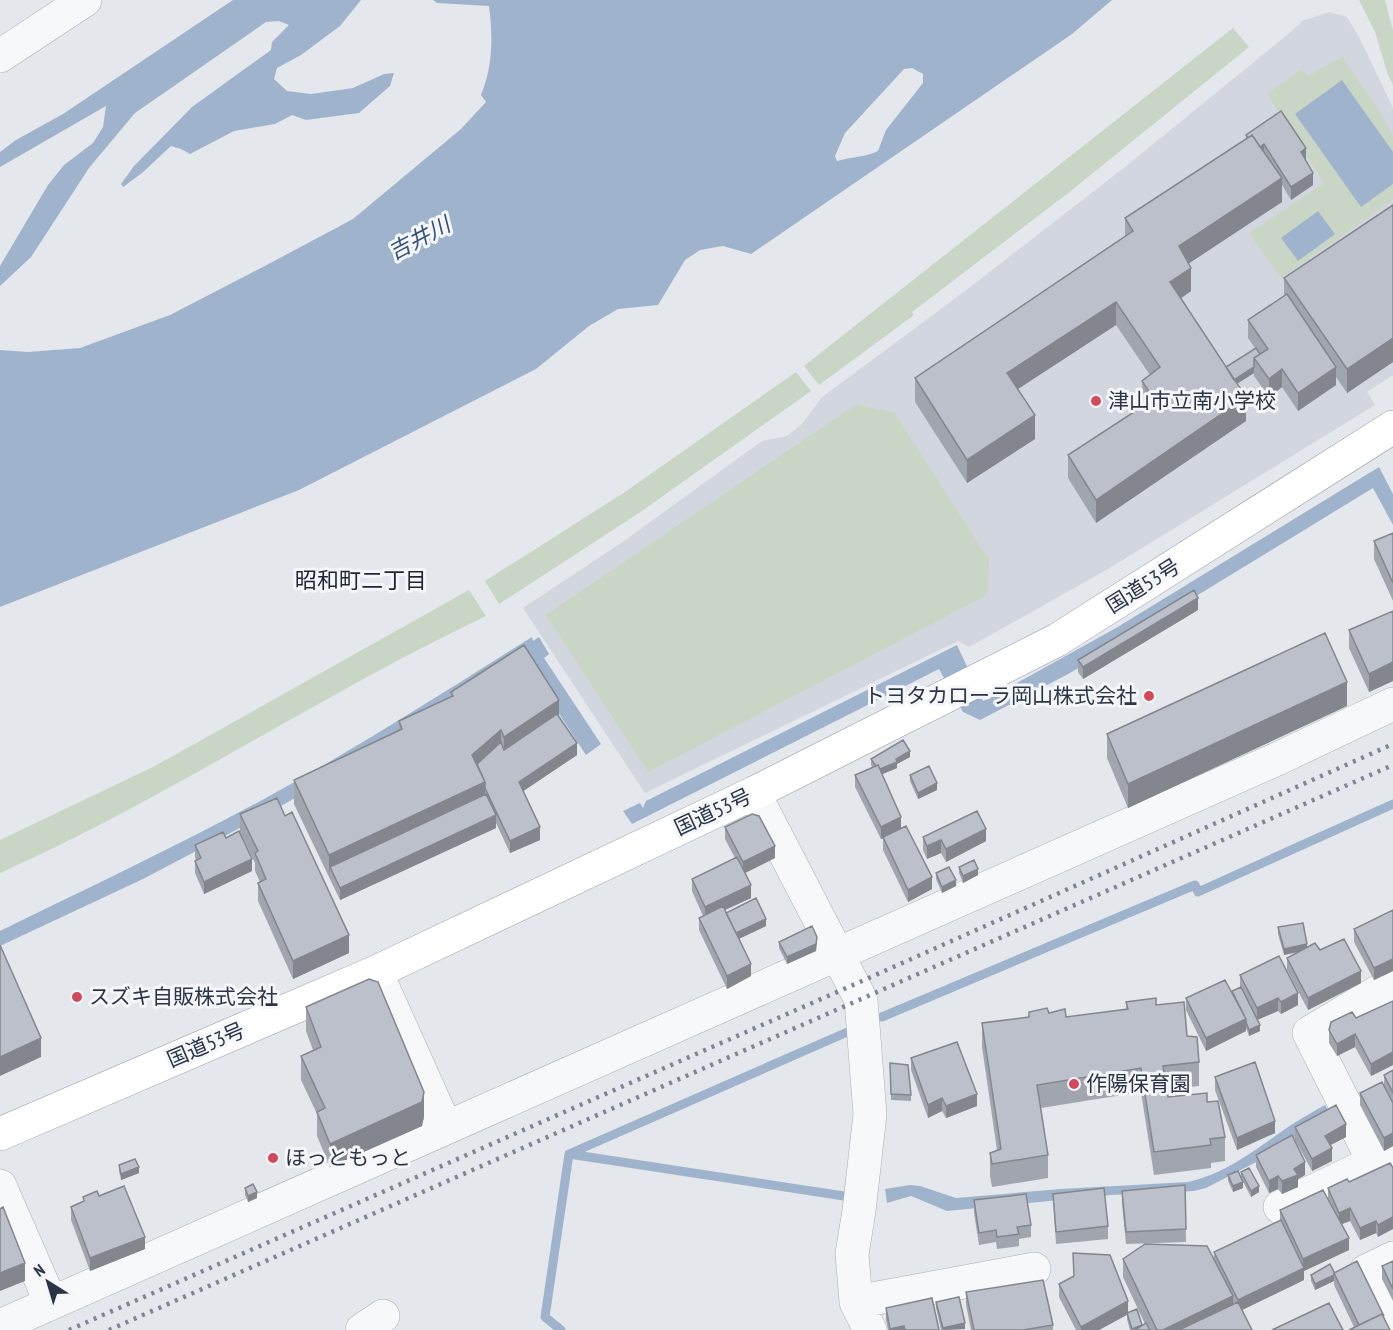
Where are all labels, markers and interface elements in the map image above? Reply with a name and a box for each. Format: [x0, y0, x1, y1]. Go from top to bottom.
water label: 吉井川 [383, 209, 456, 266]
place label: 津山市立南小学校 [1108, 387, 1276, 414]
marker: 津山市立南小学校 [1089, 394, 1103, 408]
street label: 国道53号 [1101, 552, 1185, 619]
district label: 昭和町二丁目 [295, 566, 427, 594]
place label: トヨタカローラ岡山株式会社 [864, 682, 1137, 709]
marker: トヨタカローラ岡山株式会社 [1142, 689, 1156, 703]
street label: 国道53号 [670, 782, 756, 841]
place label: スズキ自販株式会社 [89, 983, 278, 1010]
marker: スズキ自販株式会社 [70, 990, 84, 1004]
street label: 国道53号 [163, 1016, 249, 1073]
place label: 作陽保育園 [1086, 1070, 1191, 1097]
marker: 作陽保育園 [1067, 1077, 1081, 1091]
place label: ほっともっと [285, 1144, 411, 1171]
marker: ほっともっと [266, 1151, 280, 1165]
north arrow [18, 1252, 78, 1312]
text: N [30, 1259, 48, 1281]

